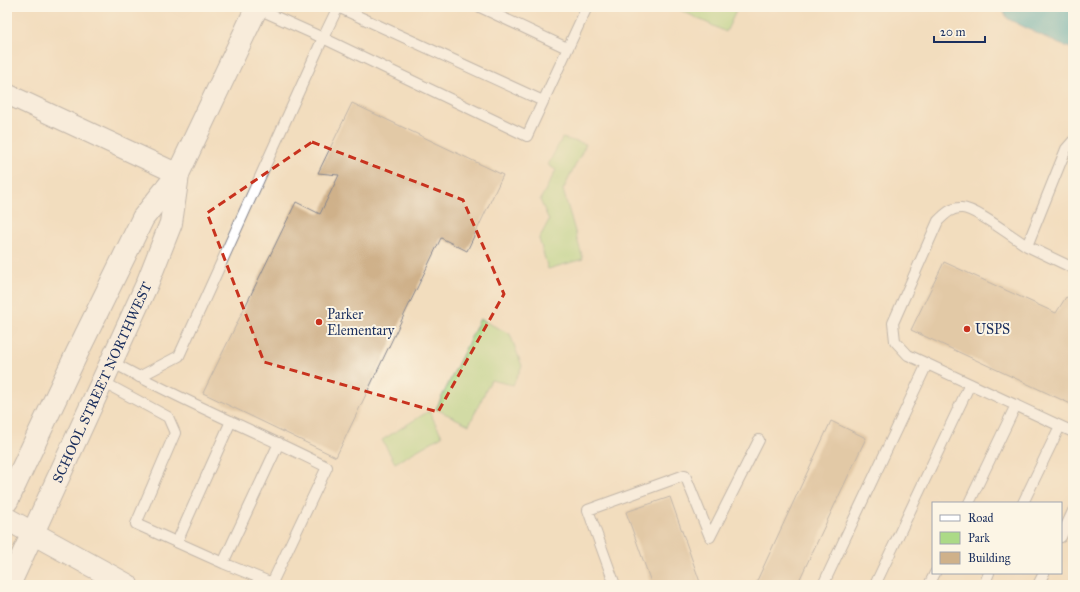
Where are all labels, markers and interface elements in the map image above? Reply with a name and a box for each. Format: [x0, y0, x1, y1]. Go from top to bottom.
scale bar [934, 18, 985, 44]
text: 20 m [940, 25, 966, 39]
street label: SCHOOL STREET NORTHWEST [49, 279, 156, 486]
place label: Parker Elementary [327, 306, 395, 339]
marker: Parker Elementary [314, 317, 324, 327]
place label: USPS [975, 321, 1010, 338]
marker: USPS [962, 324, 972, 334]
legend [932, 502, 1062, 574]
text: Road [968, 511, 994, 525]
text: Park [968, 531, 990, 545]
text: Building [968, 551, 1011, 566]

